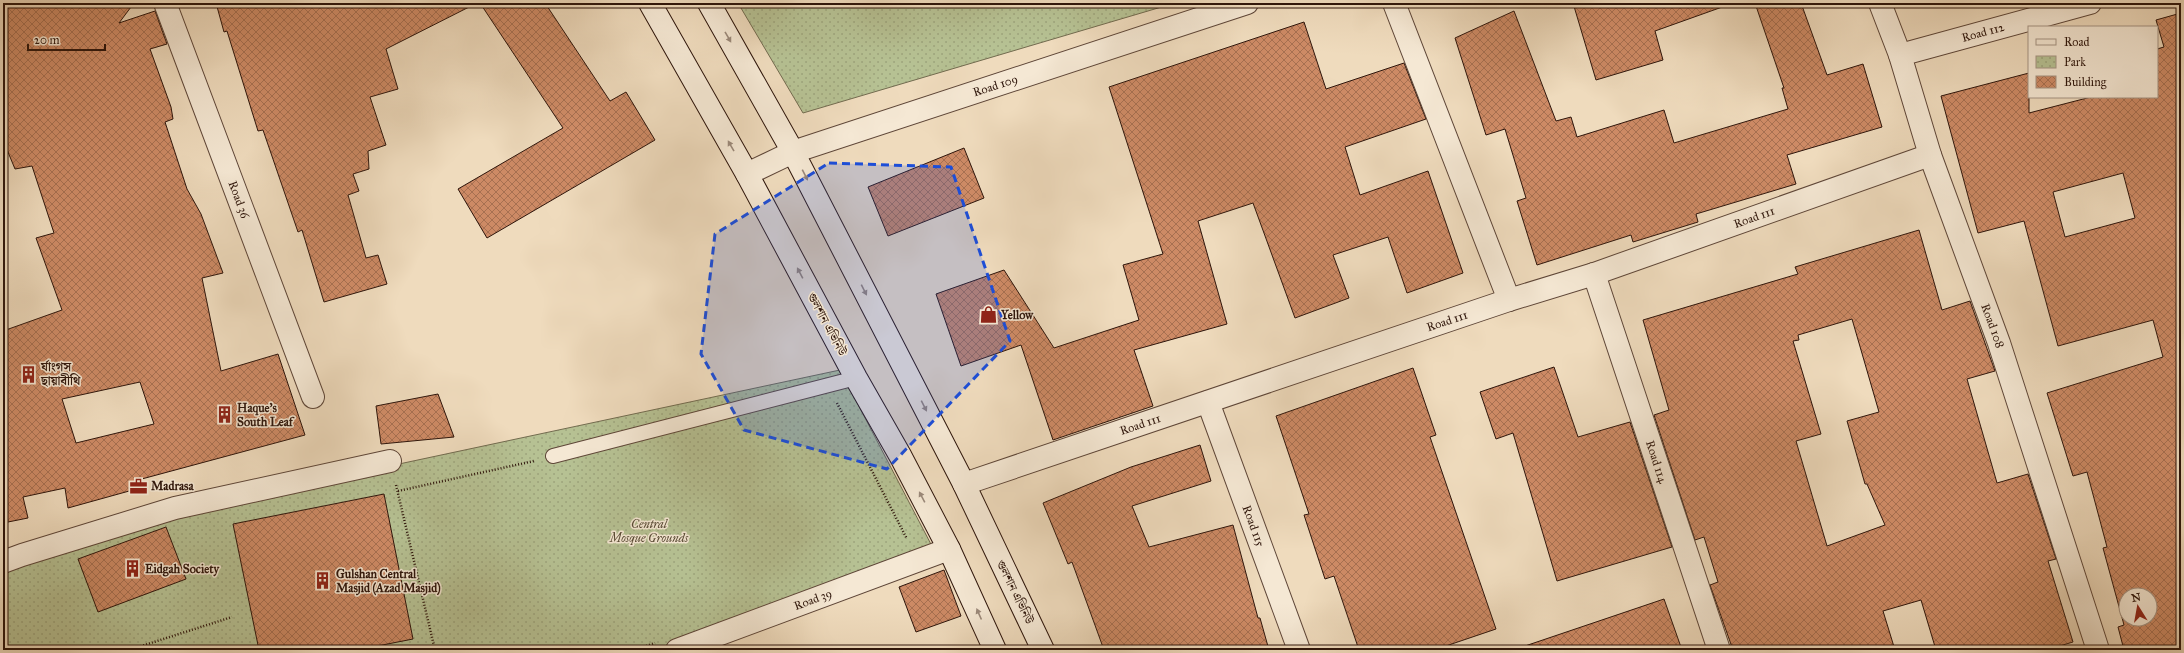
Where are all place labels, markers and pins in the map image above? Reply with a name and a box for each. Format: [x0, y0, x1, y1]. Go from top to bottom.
shop icon: Yellow [978, 305, 998, 325]
place label: Yellow [1000, 308, 1034, 322]
place label: র্যাংগস ছায়াবীথি [40, 359, 81, 388]
building icon: র্যাংগস ছায়াবীথি [18, 364, 38, 384]
place label: Haque's South Leaf [237, 401, 295, 429]
building icon: Haque's South Leaf [214, 405, 234, 425]
office icon: Madrasa [128, 476, 148, 496]
place label: Madrasa [151, 479, 194, 493]
building icon: Eidgah Society [122, 559, 142, 579]
place label: Eidgah Society [145, 562, 220, 577]
place label: Gulshan Central Masjid (Azad Masjid) [336, 567, 441, 596]
building icon: Gulshan Central Masjid (Azad Masjid) [313, 571, 333, 591]

